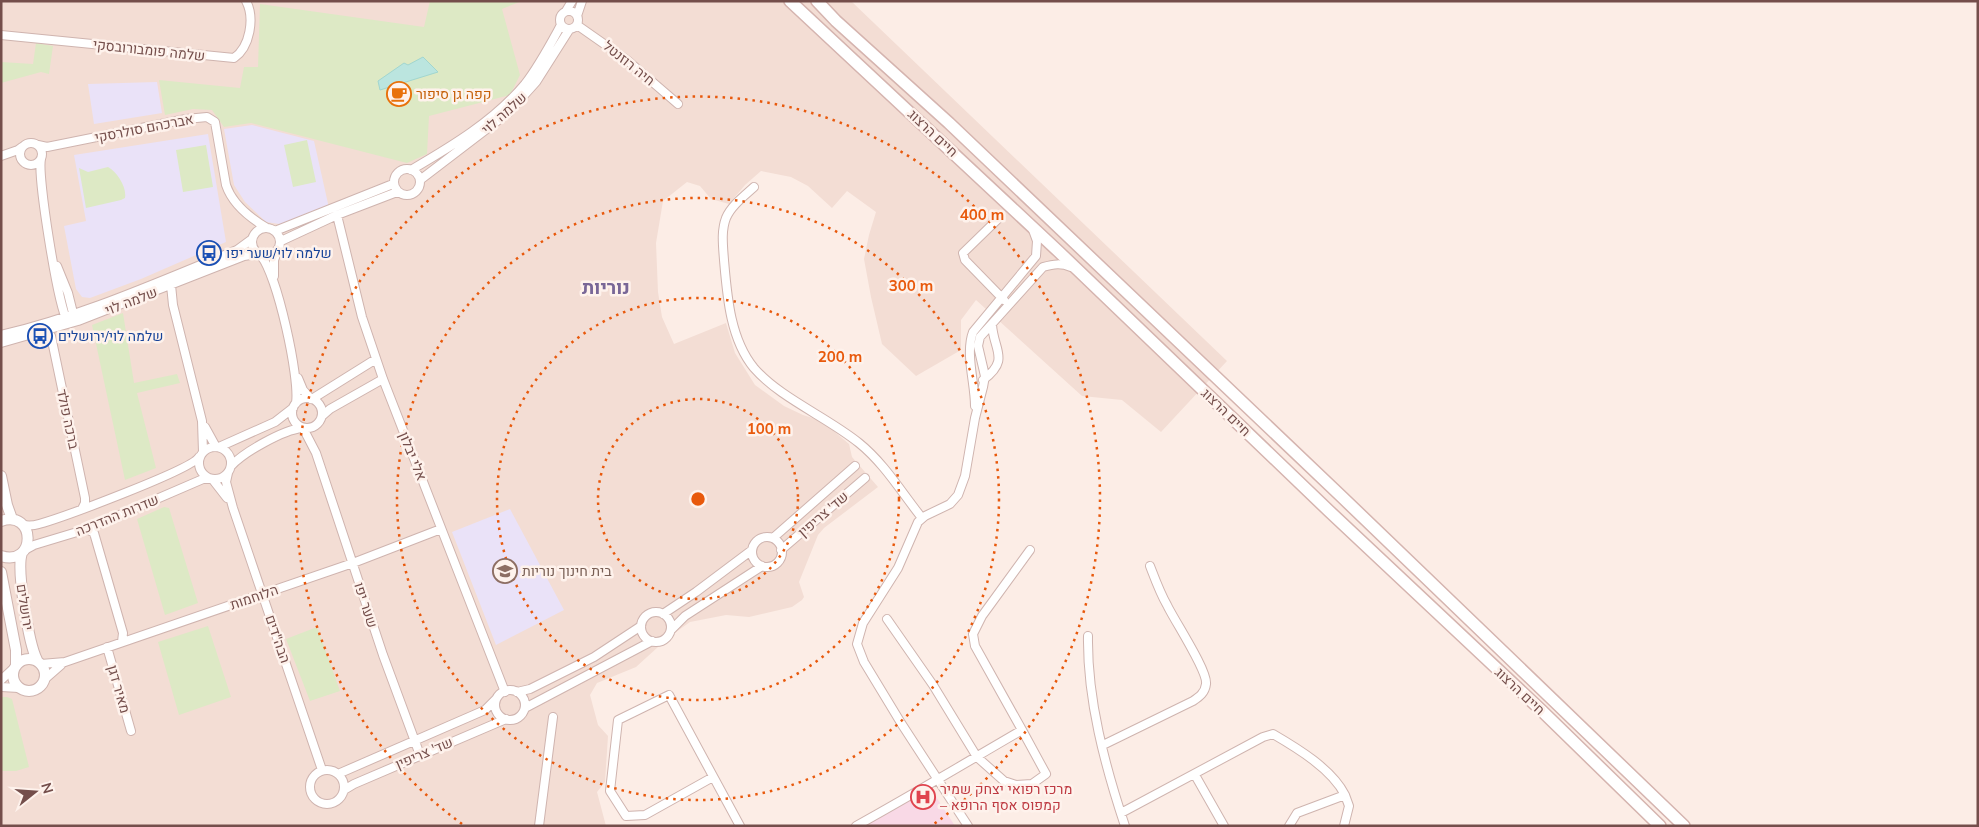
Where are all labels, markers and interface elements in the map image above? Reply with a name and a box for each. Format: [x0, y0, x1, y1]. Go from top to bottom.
street label: שלמה פומבורובסקי [92, 35, 206, 65]
street label: חיה רוזנטל [599, 37, 659, 89]
cafe icon: קפה גן סיפור [386, 81, 412, 107]
place label: קפה גן סיפור [416, 85, 491, 103]
street label: שלמה לוי [478, 88, 530, 138]
street label: חיים הרצוג [904, 105, 962, 161]
street label: אברכהם סולרסקי [93, 110, 195, 146]
text: 400 m [960, 205, 1004, 224]
bus stop icon: שלמה לוי/שער יפו [196, 240, 222, 266]
place label: שלמה לוי/שער יפו [226, 244, 332, 262]
district label: נוריות [582, 275, 630, 299]
text: 300 m [889, 276, 933, 295]
street label: שלמה לוי [102, 283, 160, 319]
bus stop icon: שלמה לוי/ירושלים [27, 323, 53, 349]
place label: שלמה לוי/ירושלים [58, 327, 163, 345]
text: 200 m [818, 347, 862, 366]
street label: חיים הרצוג [1198, 384, 1254, 440]
street label: ברכה פולד [53, 387, 83, 451]
text: 100 m [747, 419, 791, 438]
street label: אלי יבלון [395, 429, 431, 483]
street label: שד' צריפין [794, 487, 852, 541]
street label: שדרות ההדרכה [73, 490, 161, 540]
centre of rings [689, 490, 707, 508]
school or university icon: בית חינוך נוריות [492, 558, 518, 584]
place label: בית חינוך נוריות [522, 562, 612, 580]
street label: הלוחמות [228, 580, 280, 614]
street label: שער יפו [350, 580, 382, 630]
street label: ירושלים [12, 583, 38, 631]
street label: הבה"דים [261, 613, 295, 665]
street label: מאיר דגן [104, 663, 134, 715]
street label: חיים הרצוג [1491, 663, 1549, 719]
street label: שד' צריפין [392, 733, 456, 773]
north arrow [10, 767, 60, 817]
place label: מרכז רפואי יצחק שמיר – קמפוס אסף הרופא [940, 780, 1072, 814]
text: N [37, 781, 58, 796]
hospital icon: מרכז רפואי יצחק שמיר – קמפוס אסף הרופא [910, 784, 936, 810]

